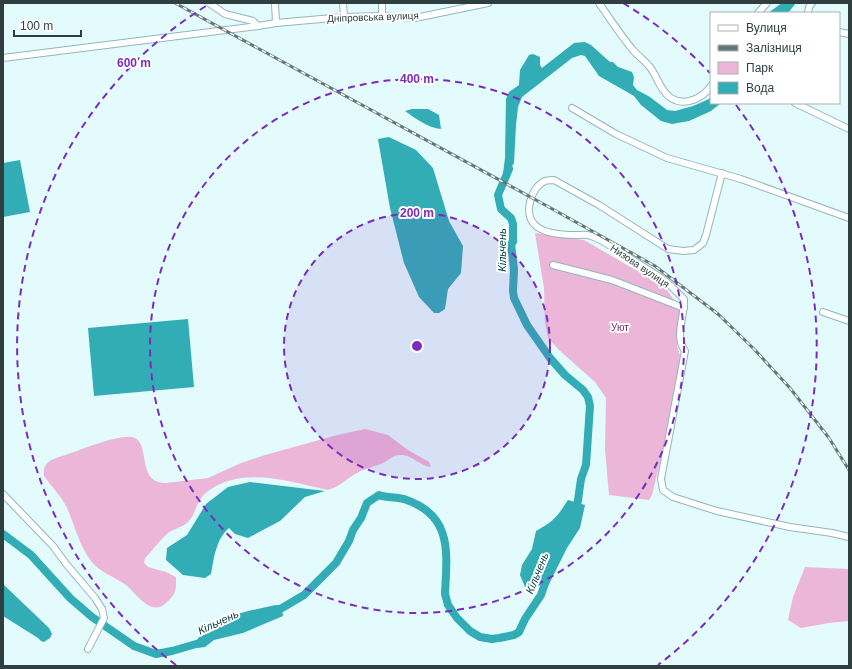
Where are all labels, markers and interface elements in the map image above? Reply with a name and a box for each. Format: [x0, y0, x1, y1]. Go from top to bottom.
street label: Дніпровська вулиця [327, 10, 419, 24]
scale bar [14, 12, 81, 38]
legend [710, 12, 840, 104]
text: 100 m [20, 19, 53, 33]
text: Вулиця [746, 21, 787, 35]
text: Залізниця [746, 41, 802, 55]
text: 600 m [117, 56, 151, 70]
text: Парк [746, 61, 774, 75]
text: 400 m [400, 72, 434, 86]
text: Вода [746, 81, 774, 95]
text: 200 m [400, 206, 434, 220]
water label: Кільчень [496, 228, 508, 272]
street label: Низова вулиця [608, 242, 672, 290]
park label: Уют [611, 322, 629, 333]
centre of rings [410, 339, 424, 353]
water label: Кільчень [523, 550, 551, 595]
water label: Кільчень [196, 607, 240, 637]

